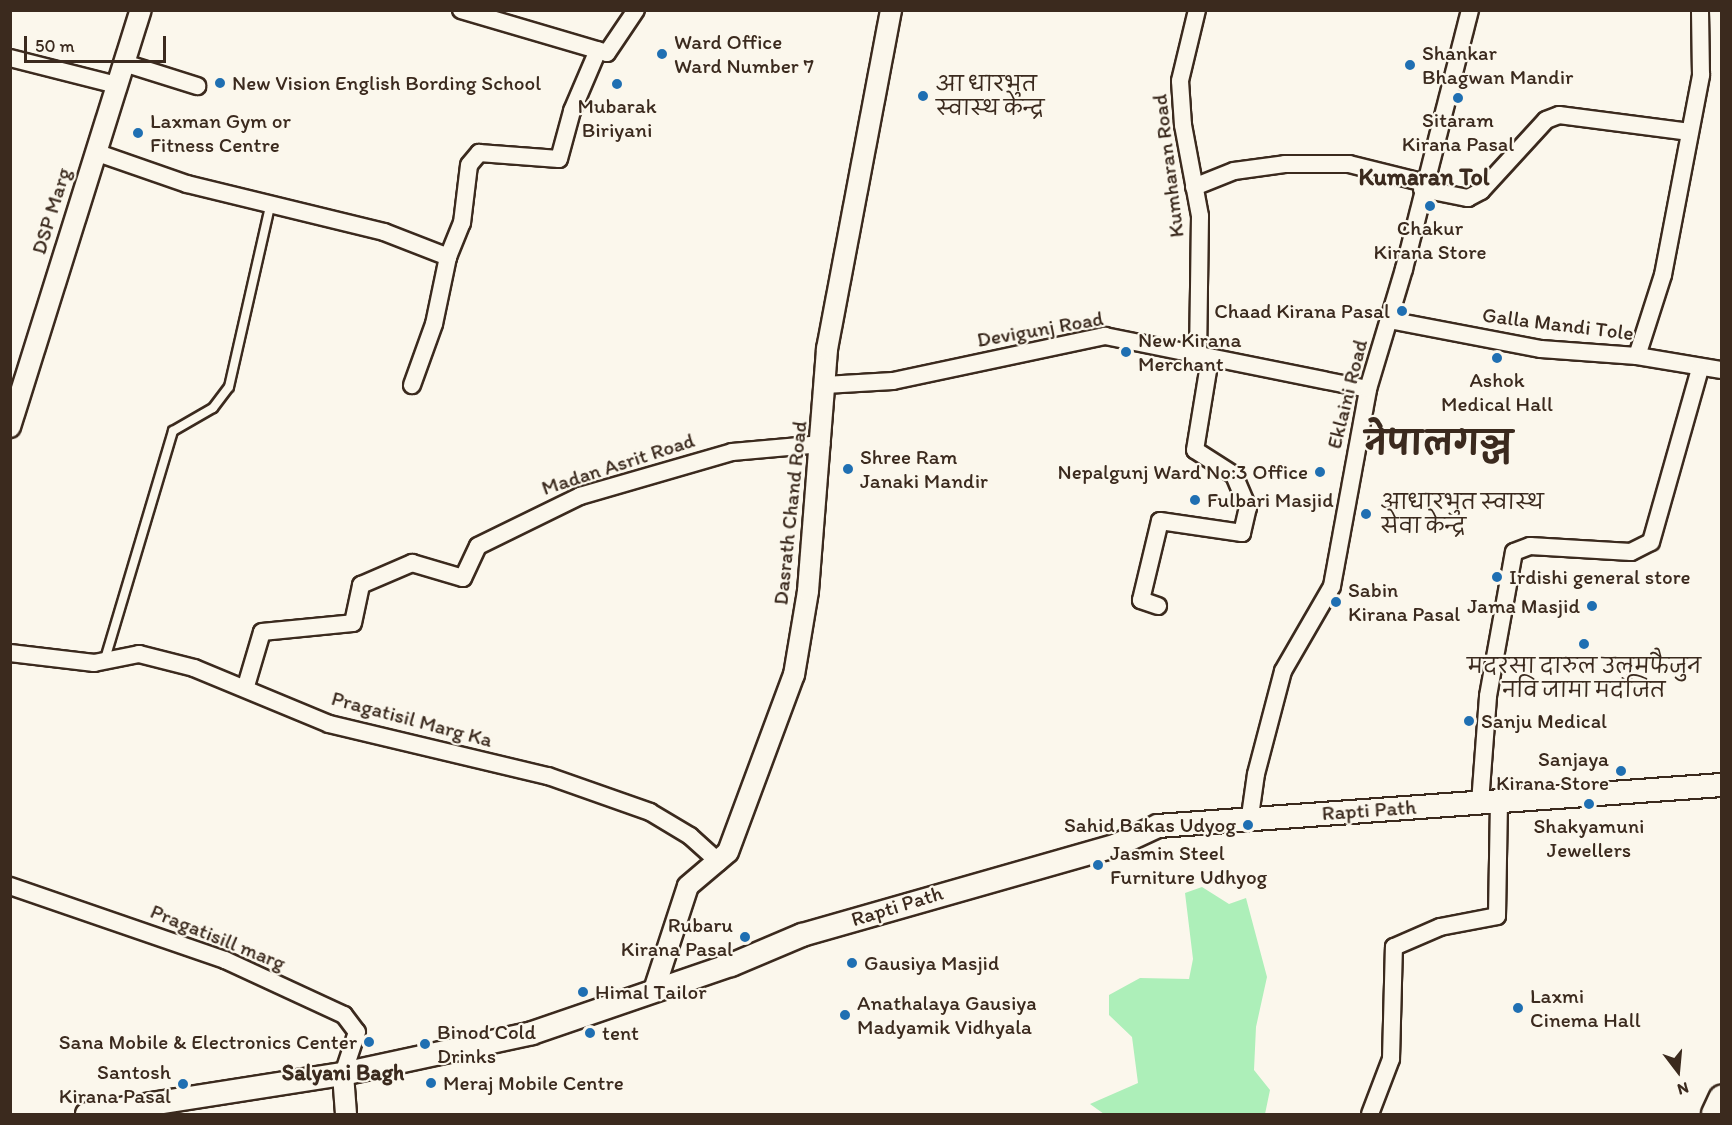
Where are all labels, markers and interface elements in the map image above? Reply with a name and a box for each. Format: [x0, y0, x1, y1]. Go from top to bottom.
scale bar [27, 24, 170, 62]
place label: Ward Office Ward Number 7 [674, 29, 814, 79]
text: 50 m [35, 35, 75, 57]
place label: Shankar Bhagwan Mandir [1422, 40, 1574, 90]
marker: Ward Office Ward Number 7 [655, 47, 669, 61]
marker: Shankar Bhagwan Mandir [1403, 58, 1417, 72]
place label: New Vision English Bording School [232, 70, 541, 96]
place label: आ धारभुत स्वास्थ केन्द्र [936, 71, 1044, 121]
marker: New Vision English Bording School [213, 76, 227, 90]
marker: Mubarak Biriyani [610, 77, 624, 91]
marker: आ धारभुत स्वास्थ केन्द्र [914, 87, 932, 105]
marker: Sitaram Kirana Pasal [1451, 91, 1465, 105]
place label: Mubarak Biriyani [577, 93, 657, 143]
street label: Kumharan Road [1147, 93, 1189, 239]
place label: Sitaram Kirana Pasal [1402, 107, 1514, 157]
place label: Laxman Gym or Fitness Centre [150, 108, 291, 158]
marker: Laxman Gym or Fitness Centre [131, 126, 145, 140]
district label: Kumaran Tol [1359, 163, 1489, 191]
street label: DSP Marg [26, 165, 76, 257]
marker: Chakur Kirana Store [1423, 199, 1437, 213]
place label: Chakur Kirana Store [1374, 215, 1486, 265]
place label: Chaad Kirana Pasal [1216, 298, 1390, 324]
street label: Galla Mandi Tole [1482, 302, 1634, 346]
marker: Chaad Kirana Pasal [1395, 304, 1409, 318]
street label: Devigunj Road [975, 305, 1105, 353]
place label: New Kirana Merchant [1138, 327, 1241, 377]
street label: Eklaini Road [1321, 337, 1373, 451]
marker: New Kirana Merchant [1119, 345, 1133, 359]
marker: Ashok Medical Hall [1490, 351, 1504, 365]
place label: Ashok Medical Hall [1441, 367, 1553, 417]
street label: Dasrath Chand Road [768, 420, 812, 606]
district label: नेपालगञ्ज [1365, 423, 1513, 463]
street label: Madan Asrit Road [538, 427, 698, 501]
place label: Shree Ram Janaki Mandir [860, 444, 988, 494]
place label: Nepalgunj Ward No:3 Office [1058, 459, 1308, 485]
marker: Shree Ram Janaki Mandir [841, 462, 855, 476]
marker: Nepalgunj Ward No:3 Office [1313, 465, 1327, 479]
place label: Fulbari Masjid [1207, 487, 1334, 513]
place label: आधारभुत स्वास्थ सेवा केन्द्र [1380, 489, 1544, 539]
marker: Fulbari Masjid [1188, 493, 1202, 507]
marker: आधारभुत स्वास्थ सेवा केन्द्र [1357, 505, 1375, 523]
place label: Irdishi general store [1509, 564, 1691, 590]
marker: Irdishi general store [1490, 570, 1504, 584]
place label: Sabin Kirana Pasal [1348, 577, 1460, 627]
place label: Jama Masjid [1468, 593, 1580, 619]
marker: Sabin Kirana Pasal [1329, 595, 1343, 609]
marker: Jama Masjid [1585, 599, 1599, 613]
marker: मदरसा दारुल उलुमफैजुन नवि जामा मदजित [1577, 637, 1591, 651]
place label: मदरसा दारुल उलुमफैजुन नवि जामा मदजित [1467, 653, 1701, 703]
street label: Pragatisil Marg Ka [328, 685, 496, 753]
place label: Sanju Medical [1481, 708, 1607, 734]
marker: Sanju Medical [1462, 714, 1476, 728]
place label: Sanjaya Kirana Store [1496, 746, 1609, 796]
marker: Sanjaya Kirana Store [1614, 764, 1628, 778]
street label: Rapti Path [1321, 794, 1417, 826]
marker: Shakyamuni Jewellers [1582, 797, 1596, 811]
place label: Sahid Bakas Udyog [1064, 812, 1236, 838]
place label: Shakyamuni Jewellers [1534, 813, 1644, 863]
marker: Sahid Bakas Udyog [1241, 818, 1255, 832]
place label: Jasmin Steel Furniture Udhyog [1110, 840, 1267, 890]
marker: Jasmin Steel Furniture Udhyog [1091, 858, 1105, 872]
street label: Rapti Path [849, 880, 945, 932]
street label: Pragatisill marg [146, 898, 290, 976]
place label: Rubaru Kirana Pasal [621, 912, 733, 962]
marker: Rubaru Kirana Pasal [738, 930, 752, 944]
place label: Gausiya Masjid [864, 950, 1000, 976]
marker: Gausiya Masjid [845, 956, 859, 970]
place label: Himal Tailor [595, 979, 704, 1005]
place label: Laxmi Cinema Hall [1530, 983, 1641, 1033]
marker: Himal Tailor [576, 985, 590, 999]
place label: Anathalaya Gausiya Madyamik Vidhyala [857, 990, 1037, 1040]
marker: Laxmi Cinema Hall [1511, 1001, 1525, 1015]
marker: Anathalaya Gausiya Madyamik Vidhyala [838, 1008, 852, 1022]
place label: Binod Cold Drinks [437, 1019, 536, 1069]
place label: tent [602, 1020, 639, 1046]
marker: tent [583, 1026, 597, 1040]
place label: Sana Mobile & Electronics Center [59, 1029, 357, 1055]
marker: Sana Mobile & Electronics Center [362, 1035, 376, 1049]
marker: Binod Cold Drinks [418, 1037, 432, 1051]
north arrow [1648, 1041, 1708, 1101]
place label: Santosh Kirana Pasal [59, 1059, 171, 1109]
district label: Salyani Bagh [282, 1060, 404, 1086]
place label: Meraj Mobile Centre [443, 1070, 624, 1096]
marker: Meraj Mobile Centre [424, 1076, 438, 1090]
marker: Santosh Kirana Pasal [176, 1077, 190, 1091]
text: N [1675, 1078, 1691, 1099]

